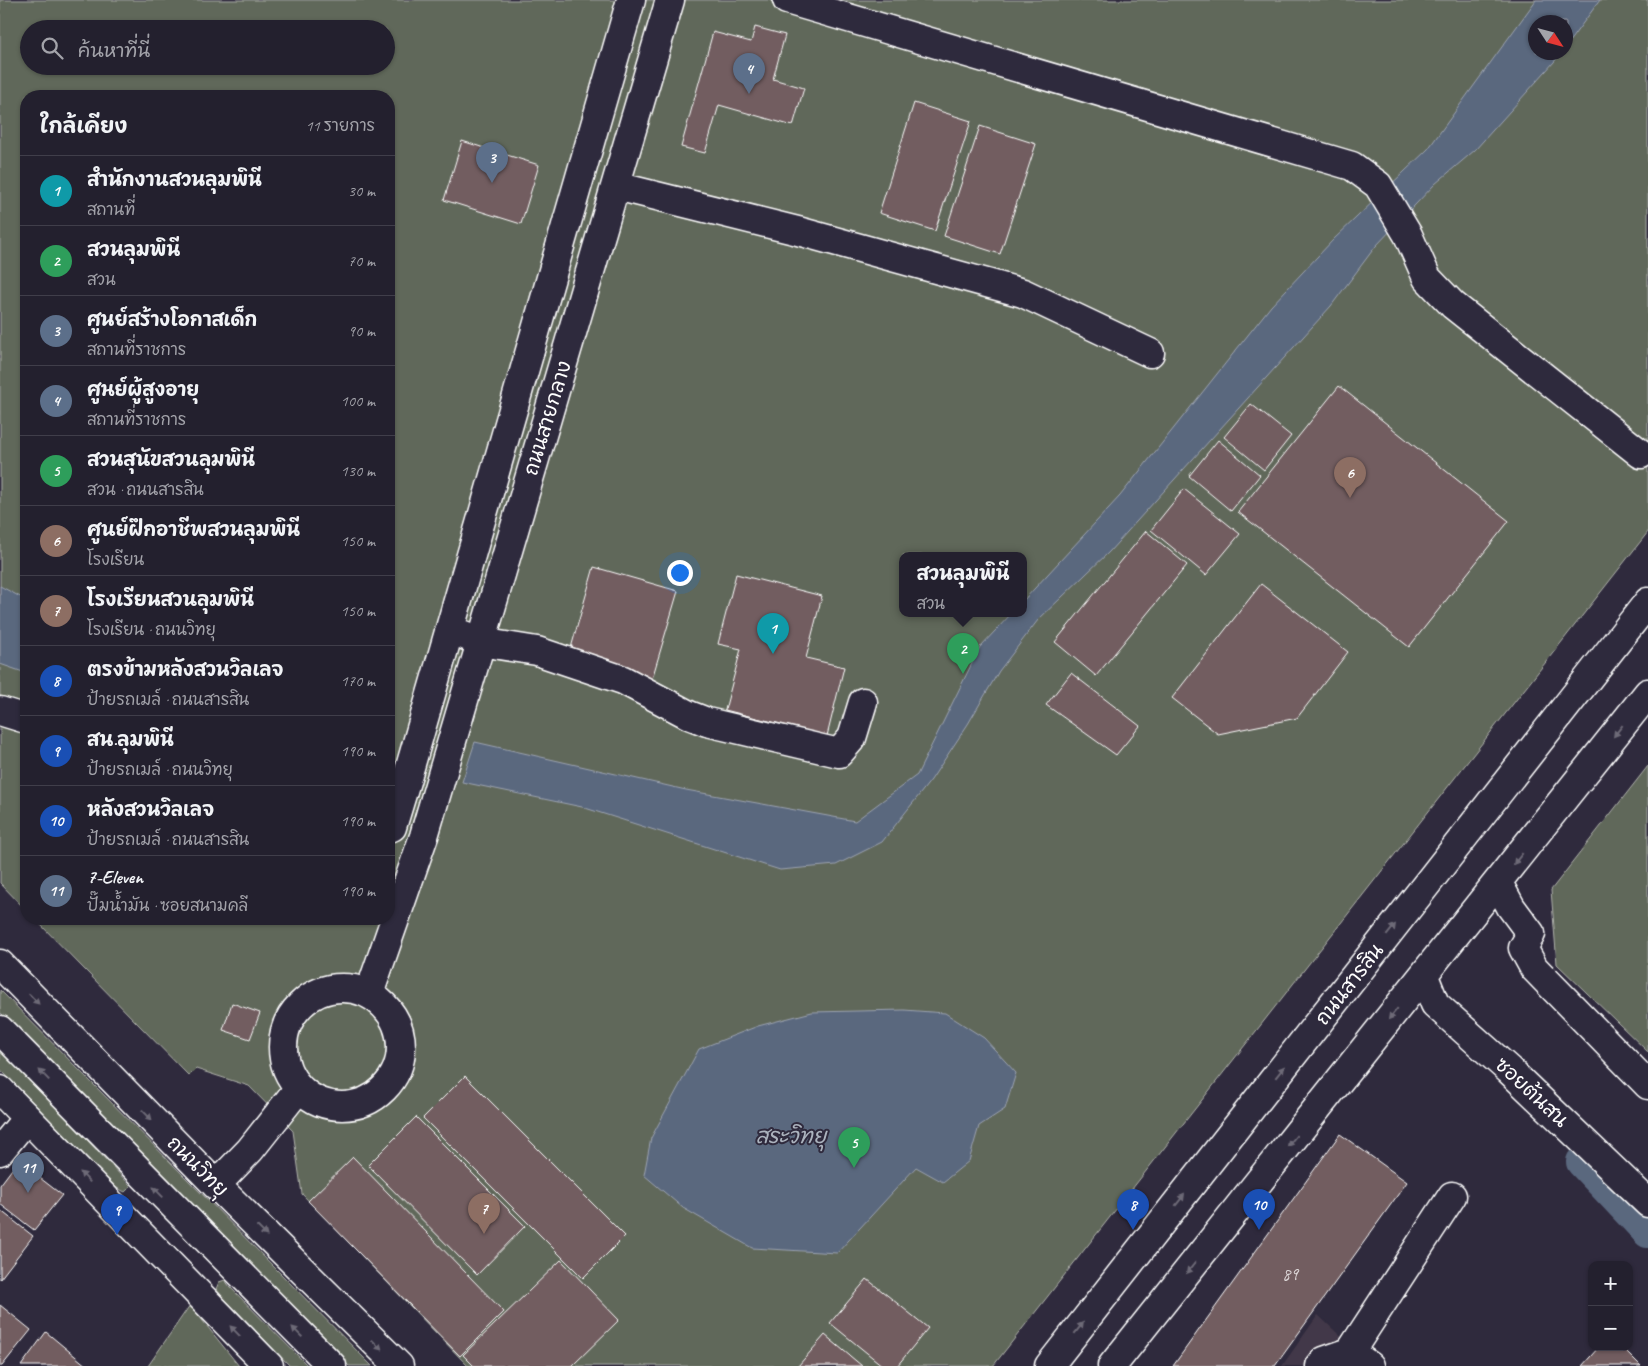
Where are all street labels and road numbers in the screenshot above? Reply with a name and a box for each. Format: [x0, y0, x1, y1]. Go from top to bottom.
street label: ถนนสายกลาง [518, 358, 577, 479]
street label: ถนนสารสิน [1310, 939, 1389, 1030]
street label: ซอยต้นสน [1490, 1051, 1574, 1133]
street label: ถนนวิทยุ [160, 1131, 233, 1204]

